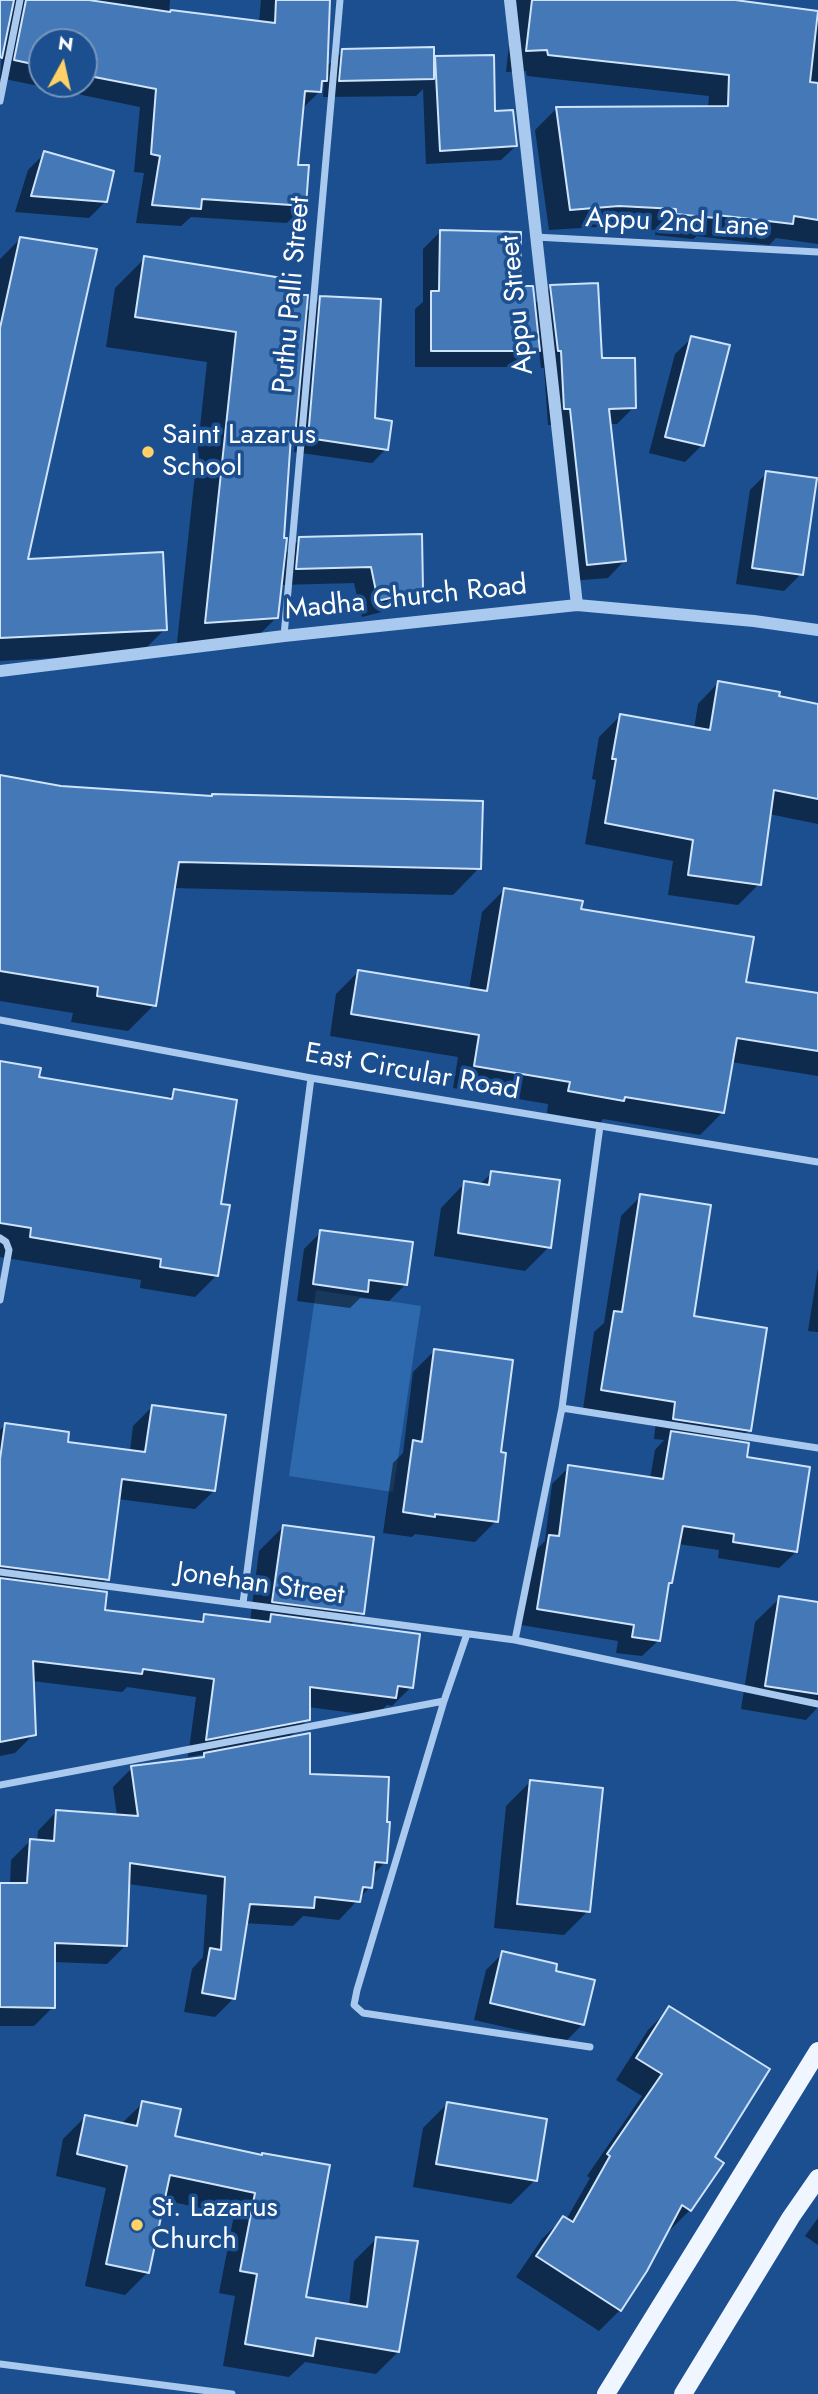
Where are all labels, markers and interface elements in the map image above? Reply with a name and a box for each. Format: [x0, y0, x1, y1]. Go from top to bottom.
north arrow [28, 28, 98, 98]
text: N [56, 29, 75, 58]
street label: Puthu Palli Street [268, 195, 318, 395]
street label: Appu 2nd Lane [584, 202, 770, 246]
street label: Appu Street [494, 233, 542, 377]
place label: Saint Lazarus School [162, 419, 316, 485]
marker: Saint Lazarus School [140, 444, 156, 460]
street label: Madha Church Road [283, 570, 529, 628]
street label: East Circular Road [302, 1038, 522, 1108]
street label: Jonehan Street [174, 1557, 346, 1613]
place label: St. Lazarus Church [151, 2192, 278, 2258]
marker: St. Lazarus Church [129, 2217, 145, 2233]

